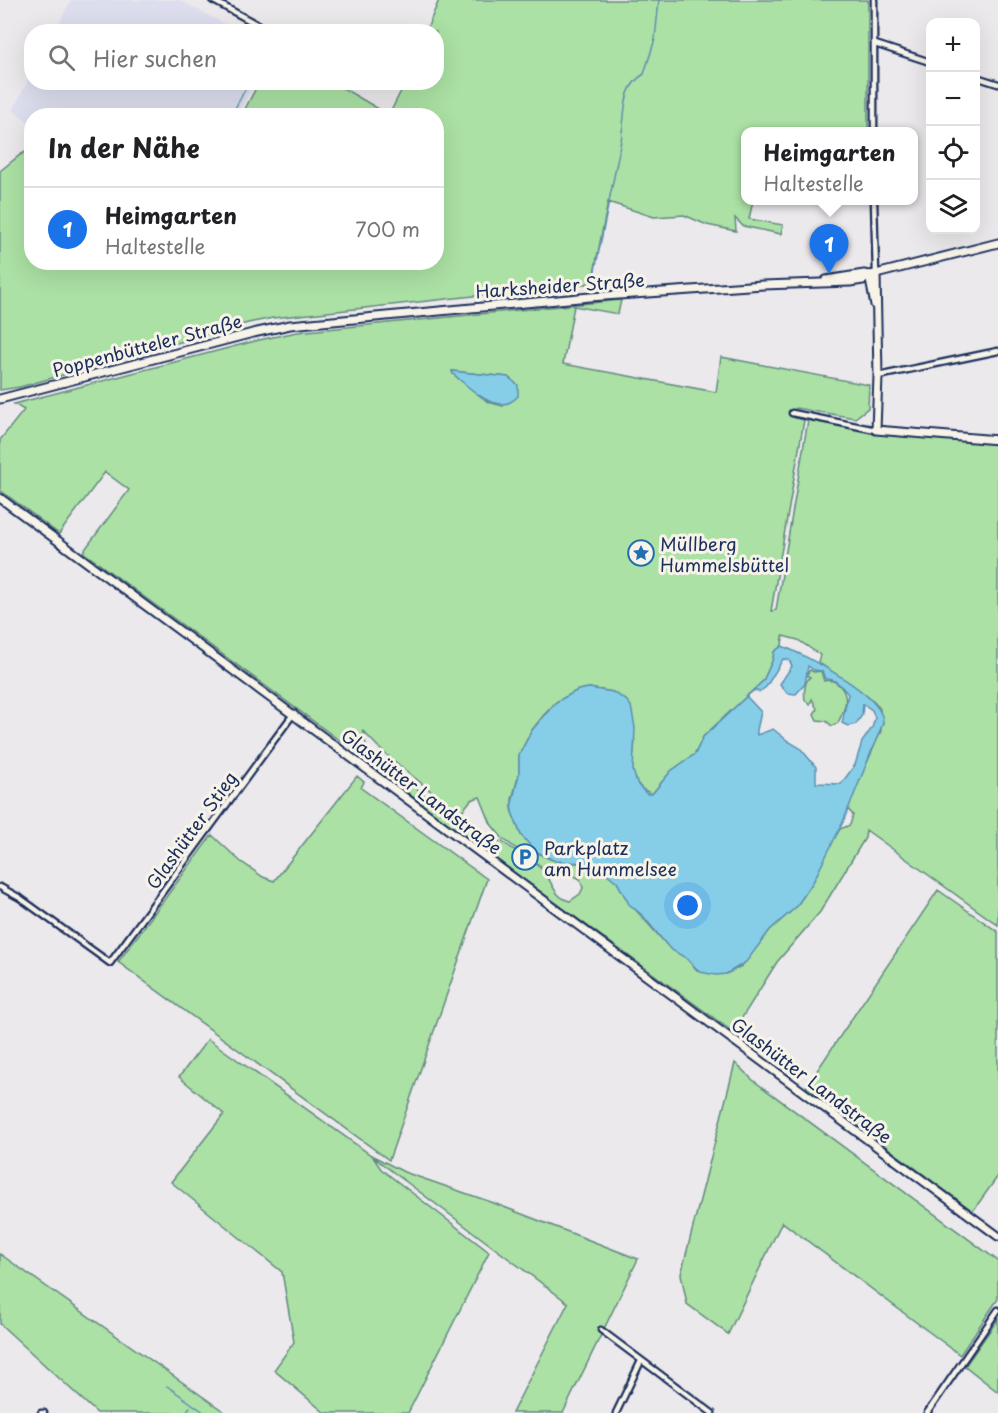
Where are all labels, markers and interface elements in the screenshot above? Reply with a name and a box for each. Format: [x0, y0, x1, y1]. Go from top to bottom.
map controls [926, 18, 980, 234]
button: + [926, 18, 980, 72]
search box [24, 24, 444, 90]
icon: search [45, 41, 78, 74]
text: Hier suchen [93, 41, 217, 74]
button: − [926, 72, 980, 126]
button: locate [926, 126, 980, 180]
popup [741, 127, 918, 205]
text: In der Nähe [48, 128, 200, 167]
text: Heimgarten [764, 135, 895, 168]
text: Haltestelle [764, 168, 864, 198]
button: layers [926, 180, 980, 234]
text: Heimgarten [105, 198, 237, 231]
text: 1 [63, 214, 72, 244]
text: 700 m [355, 214, 420, 244]
pin: 1 [810, 224, 848, 274]
text: Haltestelle [105, 231, 205, 261]
street label: Harksheider Straße [474, 266, 646, 304]
street label: Poppenbütteler Straße [49, 307, 245, 383]
place label: Müllberg Hummelsbüttel [660, 530, 789, 578]
place icon: Müllberg Hummelsbüttel [626, 538, 656, 568]
street label: Glashütter Landstraße [336, 721, 508, 861]
street label: Glashütter Stieg [139, 765, 243, 895]
place label: Parkplatz am Hummelsee [544, 834, 676, 882]
parking icon: Parkplatz am Hummelsee [510, 842, 540, 872]
your location [673, 891, 702, 920]
street label: Glashütter Landstraße [726, 1010, 898, 1150]

